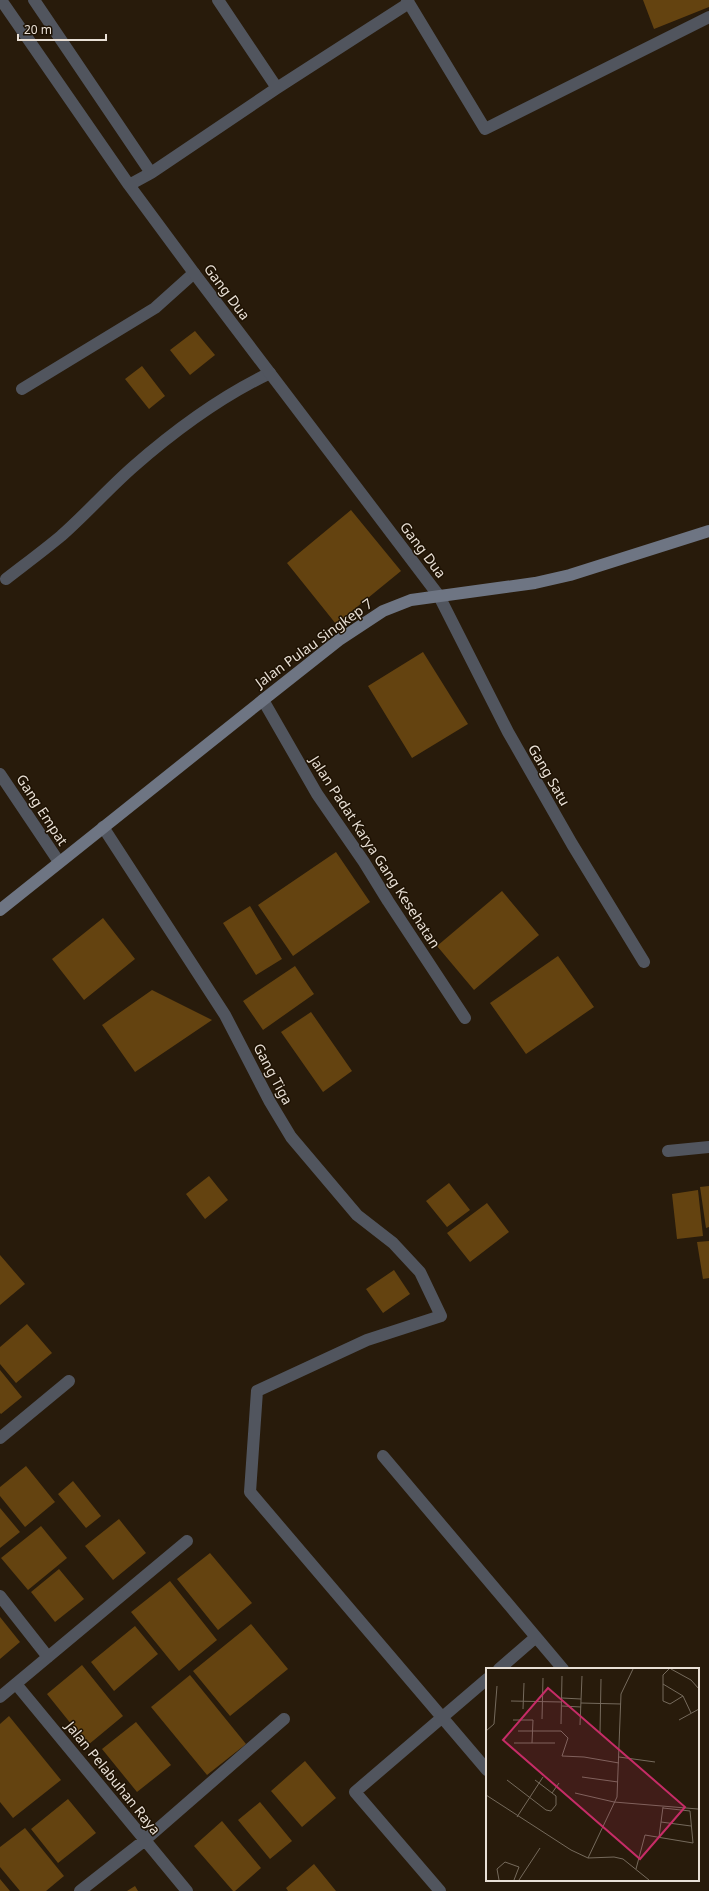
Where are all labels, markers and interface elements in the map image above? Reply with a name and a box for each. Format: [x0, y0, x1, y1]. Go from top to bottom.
scale bar [18, 16, 106, 42]
text: 20 m [24, 21, 52, 38]
street label: Gang Dua [200, 260, 255, 324]
street label: Gang Dua [396, 518, 451, 582]
street label: Jalan Pulau Singkep 7 [250, 594, 376, 693]
street label: Gang Satu [524, 740, 575, 809]
street label: Jalan Padat Karya Gang Kesehatan [305, 750, 445, 952]
street label: Gang Empat [12, 770, 73, 849]
street label: Gang Tiga [249, 1040, 298, 1108]
inset map [486, 1668, 699, 1881]
street label: Jalan Pelabuhan Raya [60, 1715, 165, 1838]

